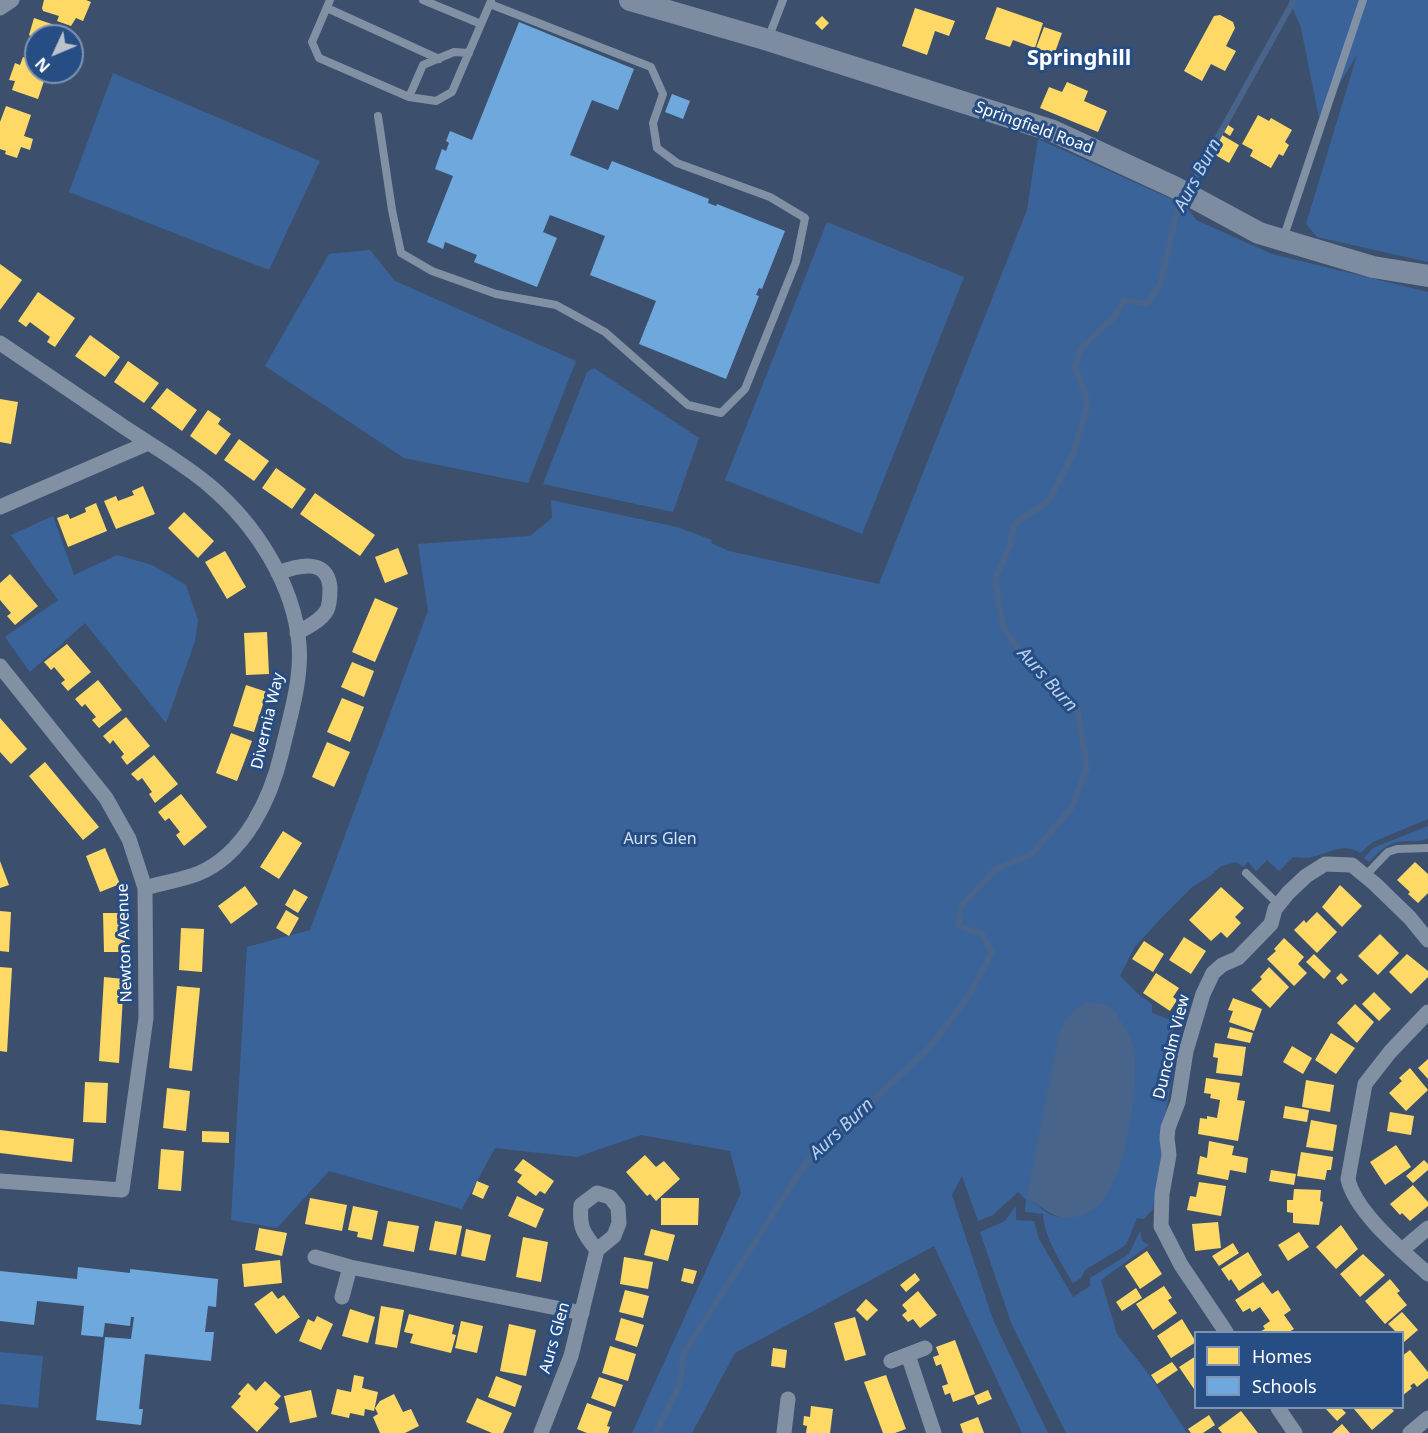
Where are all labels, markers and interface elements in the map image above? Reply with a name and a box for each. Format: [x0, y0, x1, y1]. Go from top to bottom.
north arrow [24, 24, 84, 84]
district label: Springhill [1027, 46, 1131, 72]
text: N [30, 53, 55, 77]
street label: Springfield Road [972, 98, 1096, 158]
water label: Aurs Burn [1170, 135, 1226, 215]
water label: Aurs Burn [1013, 643, 1081, 717]
street label: Divernia Way [248, 671, 288, 771]
park label: Aurs Glen [623, 829, 697, 849]
street label: Newton Avenue [113, 883, 137, 1003]
street label: Duncolm View [1150, 993, 1194, 1101]
water label: Aurs Burn [806, 1094, 878, 1164]
street label: Aurs Glen [536, 1300, 574, 1376]
legend [1194, 1331, 1404, 1409]
text: Homes [1252, 1344, 1312, 1368]
text: Schools [1252, 1374, 1317, 1398]

